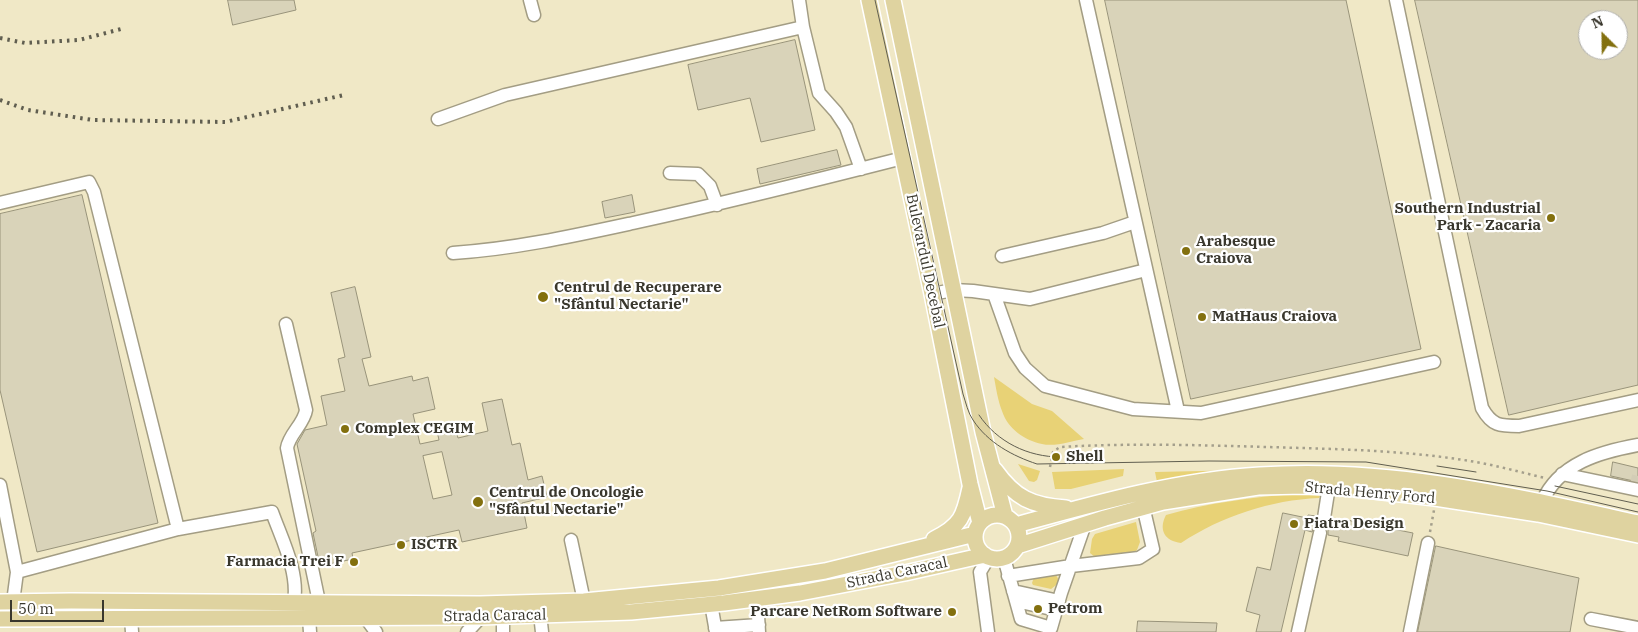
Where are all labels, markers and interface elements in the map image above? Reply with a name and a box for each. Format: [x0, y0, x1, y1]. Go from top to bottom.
north arrow [1578, 10, 1628, 60]
text: N [1589, 12, 1606, 33]
street label: Bulevardul Decebal [902, 192, 948, 330]
place label: Southern Industrial Park - Zacaria [1395, 200, 1541, 235]
marker: Southern Industrial Park - Zacaria [1545, 212, 1557, 224]
place label: Arabesque Craiova [1196, 233, 1276, 268]
marker: Arabesque Craiova [1180, 245, 1192, 257]
place label: Centrul de Recuperare "Sfântul Nectarie" [554, 279, 722, 314]
marker: Centrul de Recuperare "Sfântul Nectarie" [536, 290, 550, 304]
place label: MatHaus Craiova [1212, 308, 1337, 326]
marker: MatHaus Craiova [1196, 311, 1208, 323]
place label: Complex CEGIM [355, 420, 474, 438]
marker: Complex CEGIM [339, 423, 351, 435]
place label: Shell [1066, 448, 1103, 466]
marker: Shell [1050, 451, 1062, 463]
street label: Strada Henry Ford [1304, 478, 1436, 508]
place label: Centrul de Oncologie "Sfântul Nectarie" [489, 484, 644, 519]
marker: Centrul de Oncologie "Sfântul Nectarie" [471, 495, 485, 509]
place label: Piatra Design [1304, 515, 1404, 533]
marker: Piatra Design [1288, 518, 1300, 530]
place label: ISCTR [411, 536, 458, 554]
marker: ISCTR [395, 539, 407, 551]
place label: Farmacia Trei F [226, 553, 344, 571]
street label: Strada Caracal [845, 554, 949, 592]
marker: Farmacia Trei F [348, 556, 360, 568]
scale bar [12, 590, 106, 622]
text: 50 m [18, 599, 54, 618]
place label: Petrom [1048, 600, 1103, 618]
place label: Parcare NetRom Software [750, 603, 942, 621]
marker: Petrom [1032, 603, 1044, 615]
street label: Strada Caracal [443, 606, 547, 626]
marker: Parcare NetRom Software [946, 606, 958, 618]

